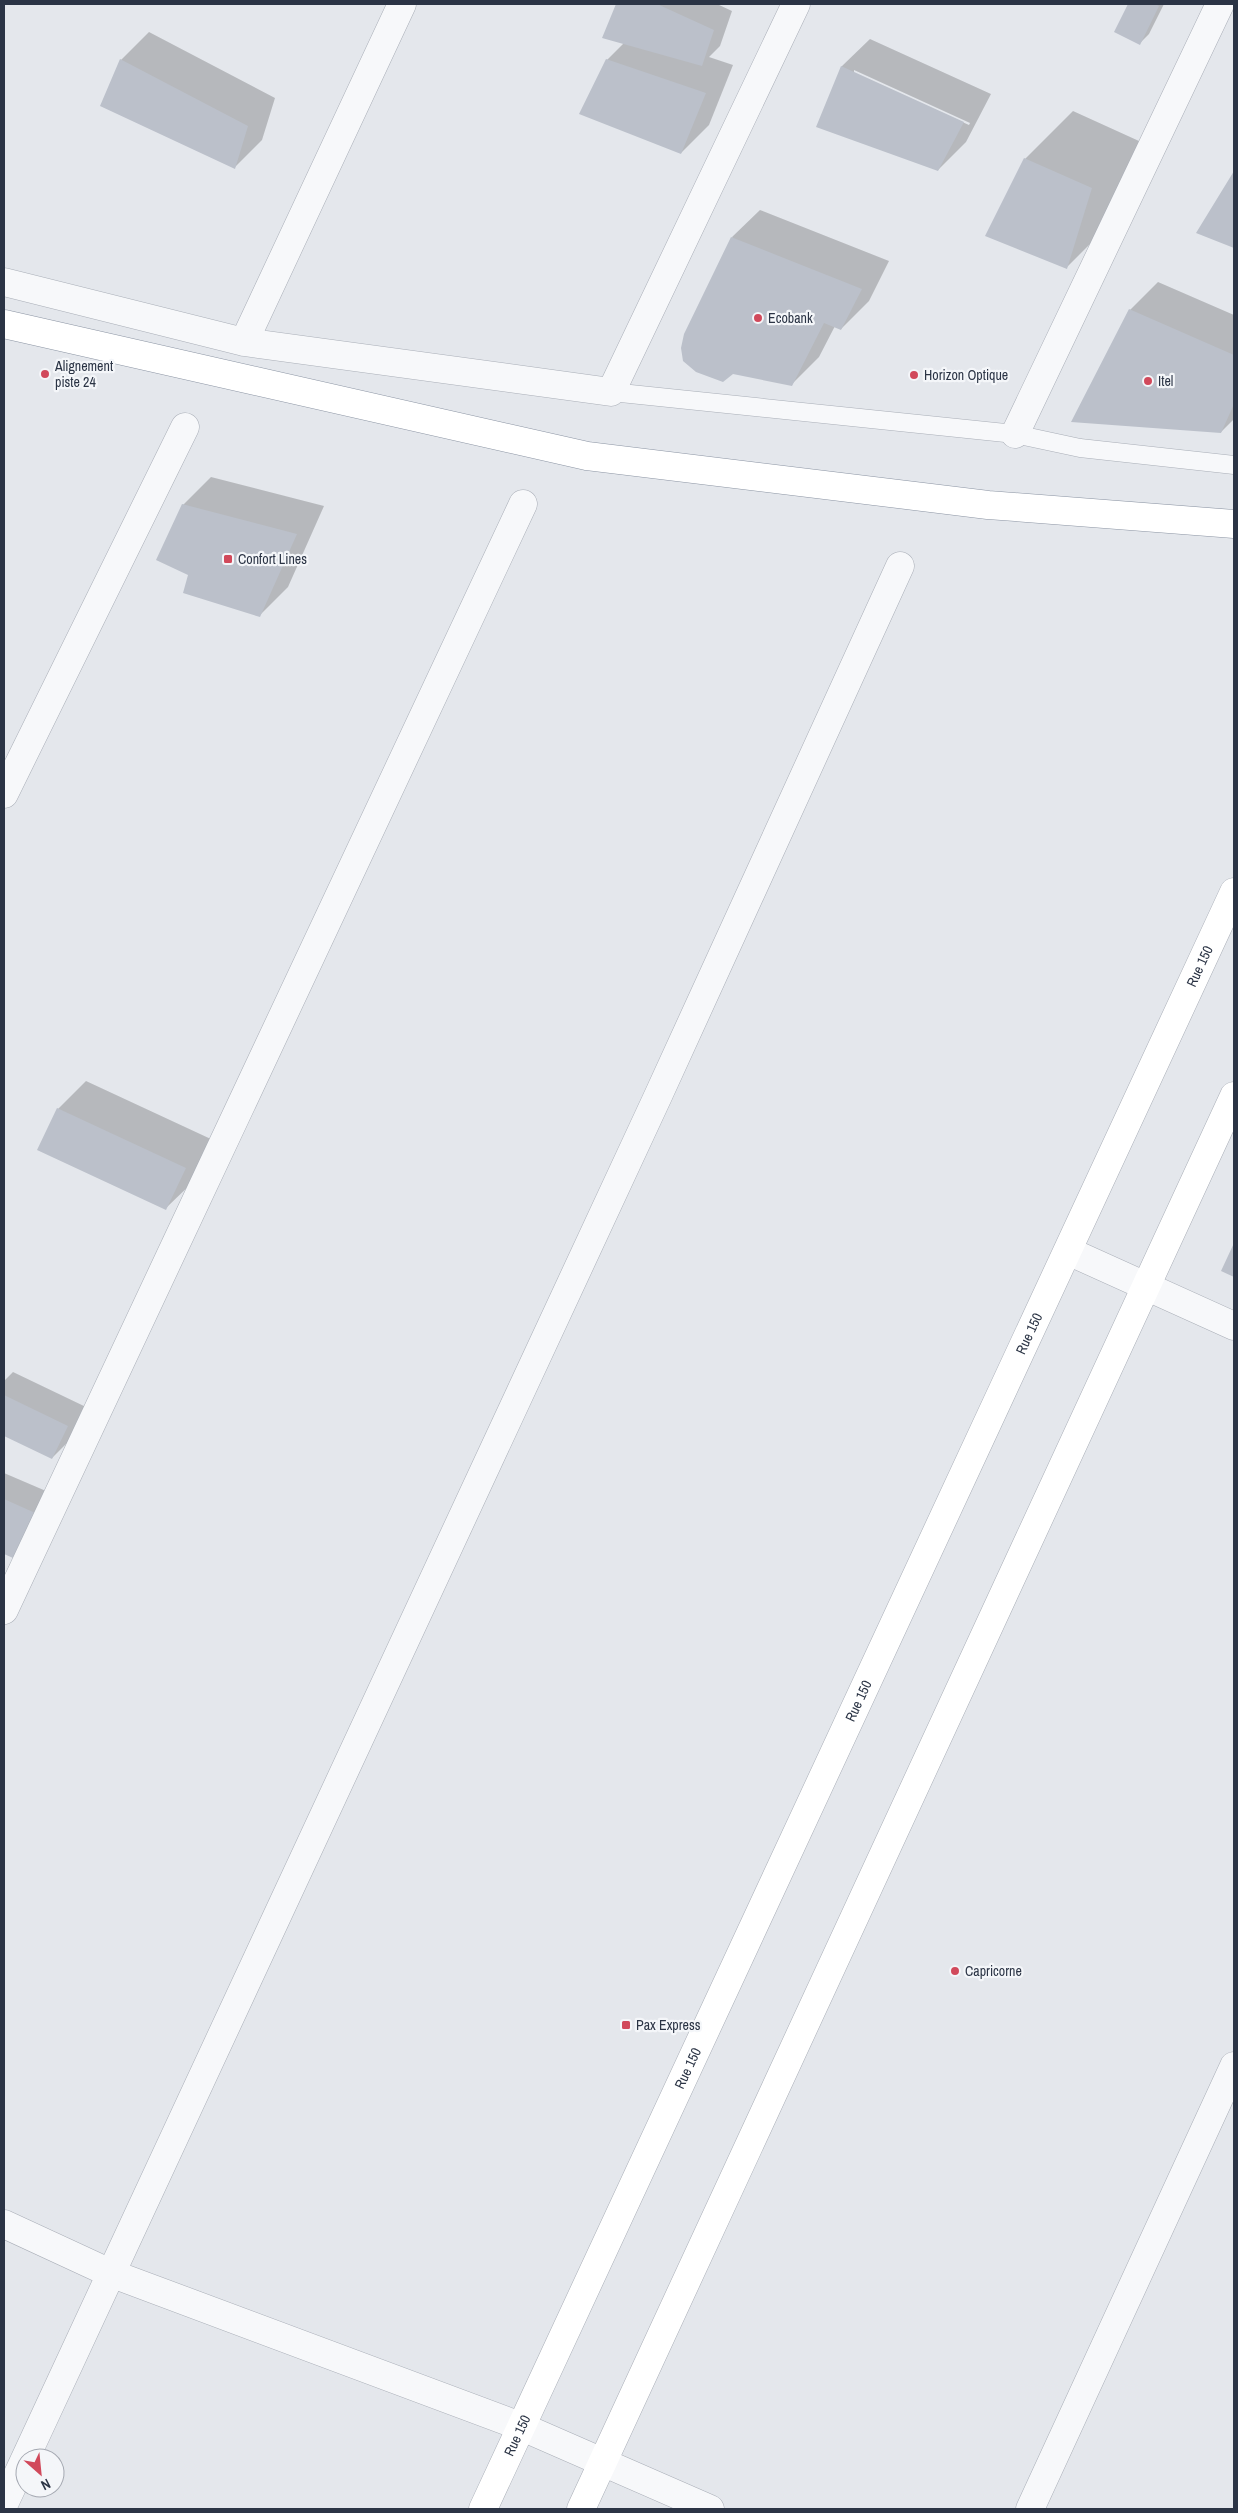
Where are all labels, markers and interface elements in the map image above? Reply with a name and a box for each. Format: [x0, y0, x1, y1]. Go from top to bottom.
place label: Ecobank [768, 309, 813, 327]
marker: Ecobank [752, 312, 764, 324]
place label: Alignement piste 24 [54, 357, 113, 391]
place label: Horizon Optique [924, 366, 1008, 384]
marker: Alignement piste 24 [39, 368, 51, 380]
marker: Horizon Optique [908, 369, 920, 381]
place label: Itel [1158, 372, 1173, 390]
marker: Itel [1142, 375, 1154, 387]
place label: Confort Lines [238, 550, 307, 568]
marker: Confort Lines [222, 553, 234, 565]
street label: Rue 150 [1182, 943, 1217, 990]
street label: Rue 150 [1012, 1310, 1046, 1357]
street label: Rue 150 [841, 1677, 876, 1724]
place label: Capricorne [965, 1962, 1022, 1980]
marker: Capricorne [949, 1965, 961, 1977]
place label: Pax Express [636, 2016, 701, 2034]
marker: Pax Express [620, 2019, 632, 2031]
street label: Rue 150 [670, 2045, 705, 2092]
street label: Rue 150 [500, 2412, 534, 2459]
north arrow [15, 2448, 65, 2498]
text: N [38, 2475, 54, 2494]

